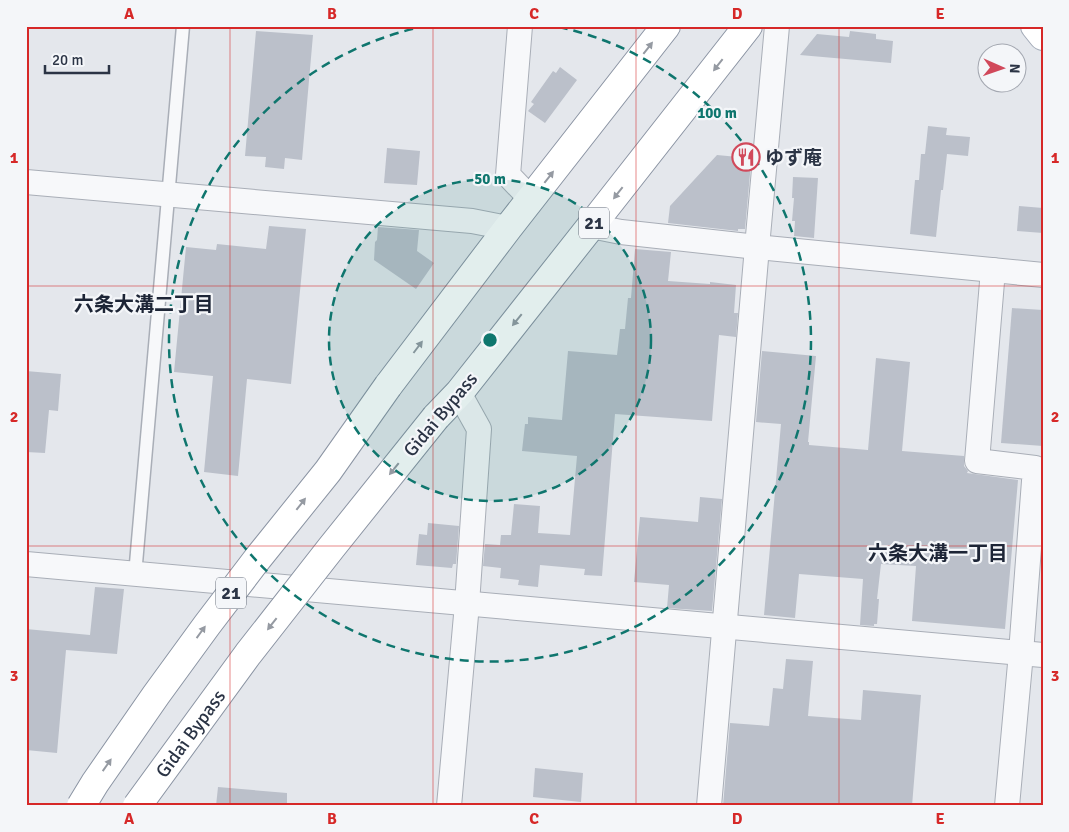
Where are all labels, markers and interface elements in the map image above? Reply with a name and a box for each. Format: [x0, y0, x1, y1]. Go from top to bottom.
text: A [124, 4, 135, 24]
text: B [327, 4, 337, 24]
text: C [529, 4, 539, 24]
text: D [732, 4, 743, 24]
text: E [935, 4, 945, 24]
scale bar [45, 42, 109, 74]
one-way arrow [643, 42, 654, 55]
north arrow [976, 42, 1026, 92]
text: 20 m [52, 51, 83, 69]
one-way arrow [712, 58, 723, 71]
text: N [1006, 63, 1023, 74]
text: 100 m [697, 104, 737, 122]
restaurant icon: ゆず庵 [731, 142, 761, 172]
place label: ゆず庵 [765, 146, 822, 170]
text: 1 [10, 148, 19, 168]
text: 1 [1051, 148, 1060, 168]
text: 50 m [474, 170, 506, 188]
one-way arrow [543, 171, 554, 184]
one-way arrow [612, 186, 623, 199]
road number: 21 [579, 208, 609, 238]
district label: 六条大溝二丁目 [74, 292, 214, 317]
one-way arrow [511, 313, 522, 326]
centre of rings [481, 331, 499, 349]
one-way arrow [412, 341, 423, 354]
street label: Gidai Bypass [399, 368, 483, 462]
text: 2 [10, 407, 18, 427]
text: 2 [1051, 407, 1059, 427]
one-way arrow [389, 462, 400, 475]
one-way arrow [296, 498, 307, 511]
district label: 六条大溝一丁目 [868, 541, 1008, 566]
road number: 21 [216, 578, 246, 608]
one-way arrow [267, 617, 277, 630]
one-way arrow [196, 625, 206, 639]
text: 3 [10, 666, 18, 686]
text: 3 [1051, 666, 1059, 686]
street label: Gidai Bypass [151, 685, 231, 783]
one-way arrow [102, 758, 112, 772]
text: A [124, 809, 135, 829]
text: B [327, 809, 337, 829]
text: C [529, 809, 539, 829]
text: D [732, 809, 743, 829]
text: E [935, 809, 945, 829]

